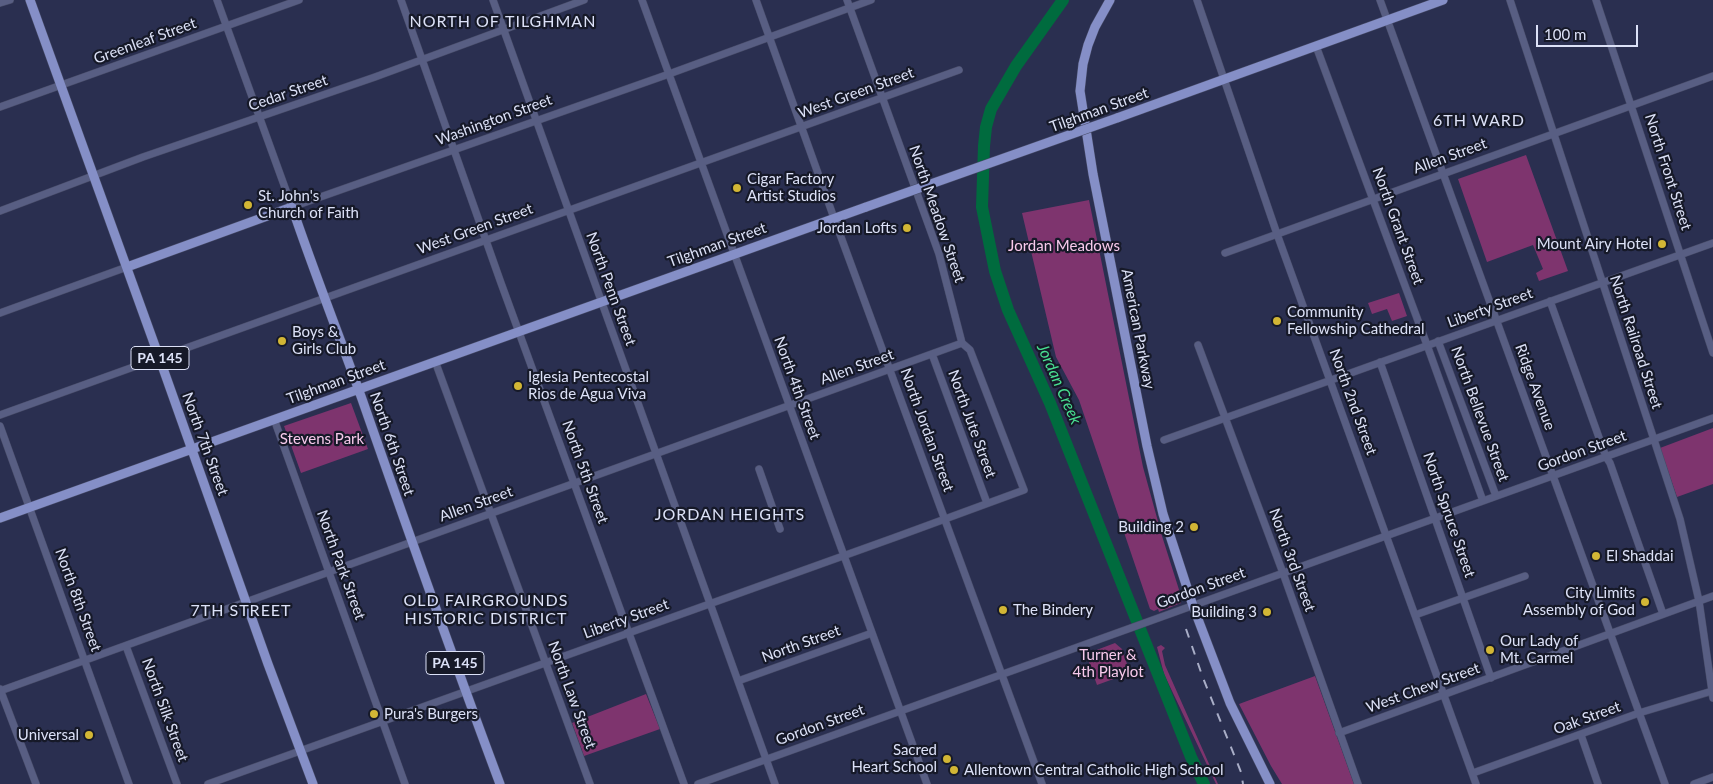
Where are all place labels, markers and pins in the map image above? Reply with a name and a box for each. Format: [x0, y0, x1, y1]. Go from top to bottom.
place label: Cigar Factory Artist Studios [747, 170, 836, 205]
marker: Cigar Factory Artist Studios [731, 182, 743, 194]
place label: St. John's Church of Faith [258, 187, 359, 222]
marker: St. John's Church of Faith [242, 199, 254, 211]
place label: Jordan Lofts [817, 219, 897, 237]
marker: Jordan Lofts [901, 222, 913, 234]
place label: Mount Airy Hotel [1537, 235, 1652, 253]
marker: Mount Airy Hotel [1656, 238, 1668, 250]
place label: Community Fellowship Cathedral [1287, 303, 1424, 338]
marker: Community Fellowship Cathedral [1271, 315, 1283, 327]
place label: Boys & Girls Club [292, 323, 356, 358]
marker: Boys & Girls Club [276, 335, 288, 347]
place label: Iglesia Pentecostal Rios de Agua Viva [528, 368, 649, 403]
marker: Iglesia Pentecostal Rios de Agua Viva [512, 380, 524, 392]
place label: Building 2 [1118, 518, 1184, 536]
marker: Building 2 [1188, 521, 1200, 533]
place label: El Shaddai [1606, 547, 1674, 565]
marker: El Shaddai [1590, 550, 1602, 562]
place label: City Limits Assembly of God [1523, 584, 1635, 619]
marker: City Limits Assembly of God [1639, 596, 1651, 608]
place label: The Bindery [1013, 601, 1093, 619]
place label: Building 3 [1191, 603, 1257, 621]
marker: The Bindery [997, 604, 1009, 616]
marker: Building 3 [1261, 606, 1273, 618]
place label: Our Lady of Mt. Carmel [1500, 632, 1578, 667]
marker: Our Lady of Mt. Carmel [1484, 644, 1496, 656]
place label: Pura's Burgers [384, 705, 478, 723]
marker: Pura's Burgers [368, 708, 380, 720]
place label: Universal [18, 726, 79, 744]
marker: Universal [83, 729, 95, 741]
place label: Sacred Heart School [852, 741, 937, 776]
marker: Sacred Heart School [941, 753, 953, 765]
place label: Allentown Central Catholic High School [964, 761, 1224, 779]
marker: Allentown Central Catholic High School [948, 764, 960, 776]

